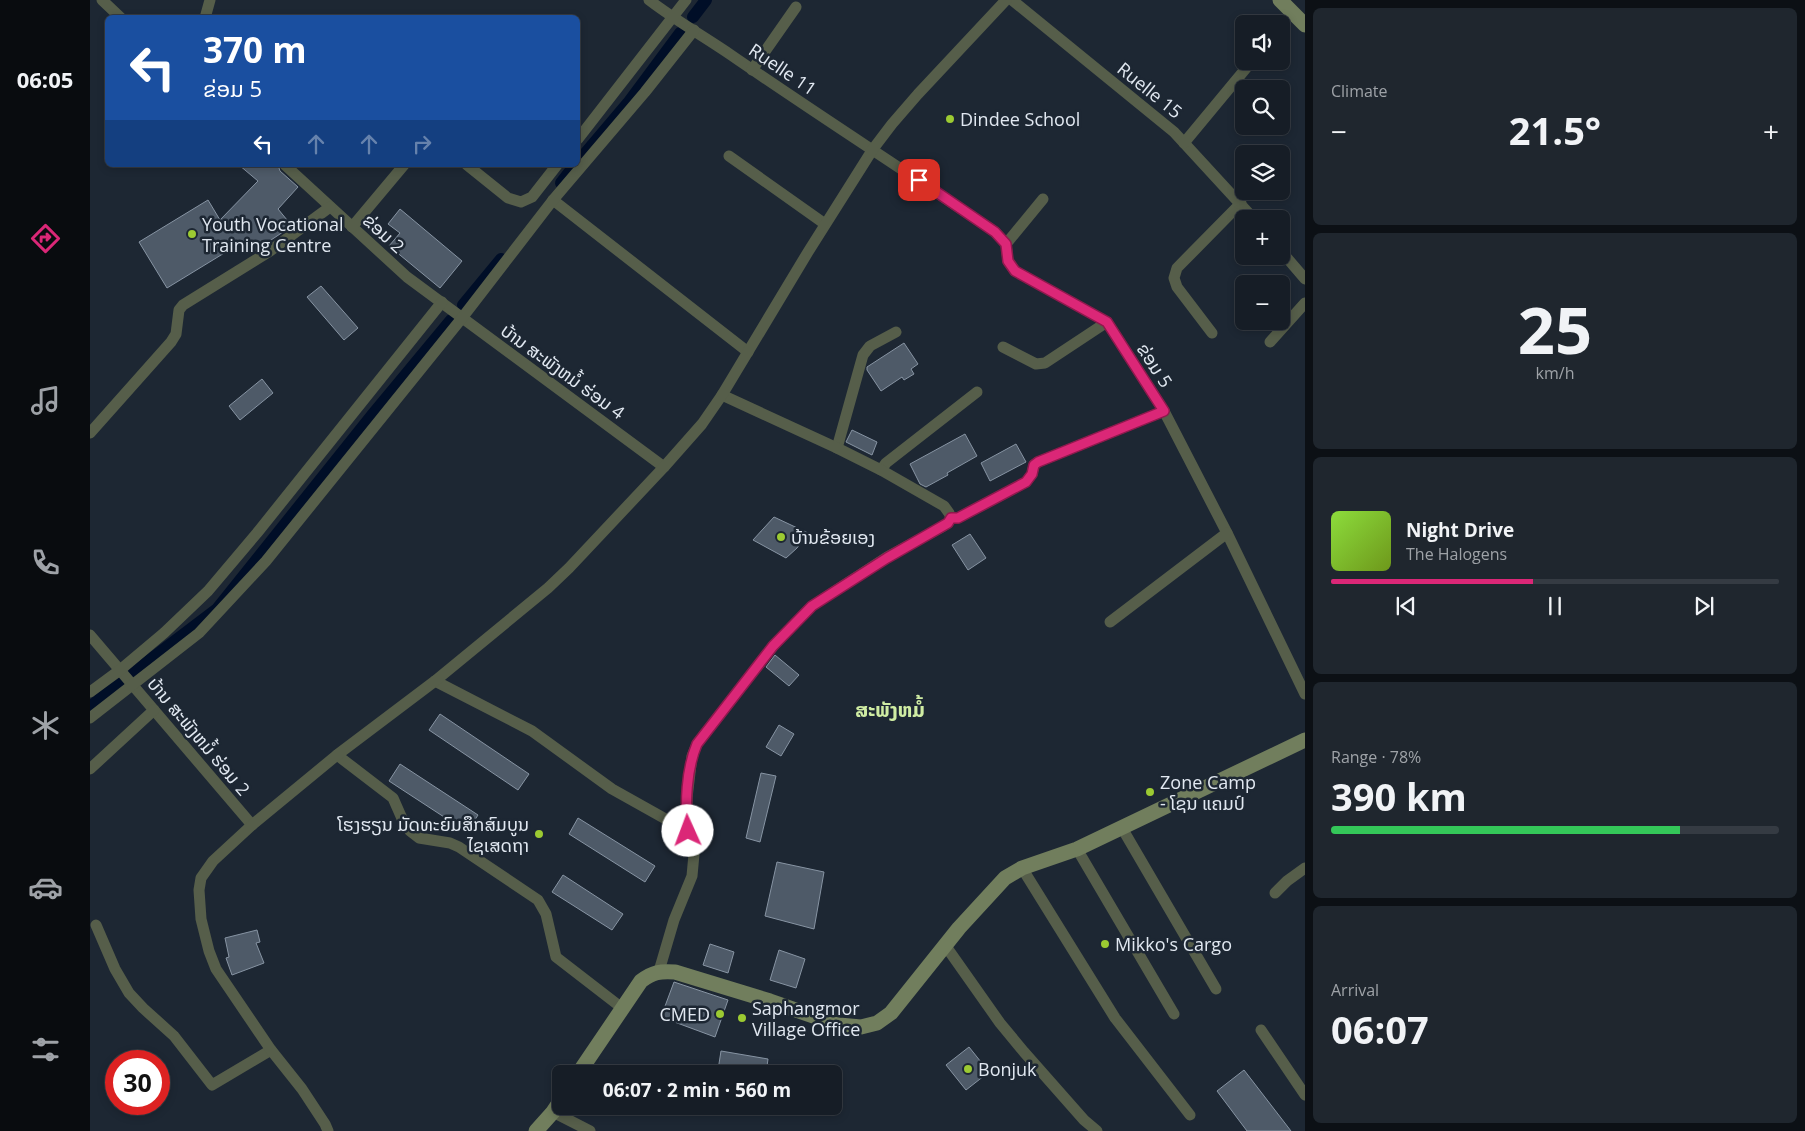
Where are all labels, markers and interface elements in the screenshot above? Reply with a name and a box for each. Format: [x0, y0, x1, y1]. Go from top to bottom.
map controls [1235, 15, 1290, 330]
button: sound [1235, 15, 1290, 70]
text: 370 m [203, 26, 307, 73]
icon: left [120, 35, 185, 100]
street label: Ruelle 11 [744, 38, 822, 100]
street label: Ruelle 15 [1113, 57, 1187, 123]
text: 06:05 [17, 64, 73, 94]
text: ຂ່ອມ 5 [203, 73, 262, 103]
button: search [1235, 80, 1290, 135]
text: Climate [1331, 80, 1388, 102]
text: 21.5° [1509, 104, 1601, 156]
place label: Dindee School [960, 107, 1080, 131]
text: − [1331, 112, 1347, 150]
text: + [1763, 112, 1779, 150]
marker: Dindee School [944, 113, 956, 125]
icon: left [249, 130, 277, 158]
icon: ahead [302, 130, 330, 158]
icon: ahead [355, 130, 383, 158]
icon: right [408, 130, 436, 158]
button: layers [1235, 145, 1290, 200]
pin [898, 159, 940, 201]
icon: arrive [905, 166, 933, 194]
street label: ຂ່ອມ 2 [358, 208, 410, 258]
button: + [1235, 210, 1290, 265]
place label: Youth Vocational Training Centre [202, 212, 344, 257]
icon: directions [28, 221, 63, 256]
marker: Youth Vocational Training Centre [186, 228, 198, 240]
button: − [1235, 275, 1290, 330]
text: 25 [1518, 285, 1592, 373]
street label: ບ້ານ ສະພັງຫມໍ້ ຮ່ອມ 4 [496, 317, 630, 424]
street label: ຂ່ອມ 5 [1132, 338, 1178, 392]
text: km/h [1536, 362, 1574, 384]
icon: music [28, 383, 63, 418]
text: Night Drive [1406, 517, 1514, 543]
place label: ບ້ານຂ້ອຍເອງ [791, 525, 875, 549]
marker: ບ້ານຂ້ອຍເອງ [775, 531, 787, 543]
text: The Halogens [1406, 543, 1507, 565]
icon: phone [28, 545, 63, 580]
icon: previous [1392, 592, 1420, 620]
icon: pause [1541, 592, 1569, 620]
icon: next [1690, 592, 1718, 620]
street label: ບ້ານ ສະພັງຫມໍ້ ຮ່ອມ 2 [142, 671, 256, 800]
district label: ສະພັງຫມໍ້ [855, 694, 925, 723]
icon: climate [28, 708, 63, 743]
text: Range · 78% [1331, 746, 1421, 768]
place label: Zone Camp - ໂຊນ ແຄມປ໌ [1160, 770, 1256, 815]
text: 390 km [1331, 770, 1467, 822]
marker: Zone Camp - ໂຊນ ແຄມປ໌ [1144, 786, 1156, 798]
position arrow [661, 804, 713, 856]
place label: ໂຮງຮຽນ ມັດທະຍົມສຶກສົມບູນ ໄຊເສດຖາ [337, 812, 529, 857]
marker: ໂຮງຮຽນ ມັດທະຍົມສຶກສົມບູນ ໄຊເສດຖາ [533, 828, 545, 840]
icon: car [28, 870, 63, 905]
place label: Mikko's Cargo [1115, 932, 1232, 956]
marker: Mikko's Cargo [1099, 938, 1111, 950]
text: Arrival [1331, 979, 1379, 1001]
place label: Saphangmor Village Office [752, 996, 860, 1041]
place label: CMED [659, 1002, 710, 1026]
text: 06:07 [1331, 1003, 1429, 1055]
marker: CMED [714, 1008, 726, 1020]
marker: Saphangmor Village Office [736, 1012, 748, 1024]
icon: filters [28, 1032, 63, 1067]
speed limit sign: 30 [105, 1050, 170, 1115]
place label: Bonjuk [978, 1057, 1037, 1081]
marker: Bonjuk [962, 1063, 974, 1075]
text: 06:07 · 2 min · 560 m [603, 1077, 791, 1103]

